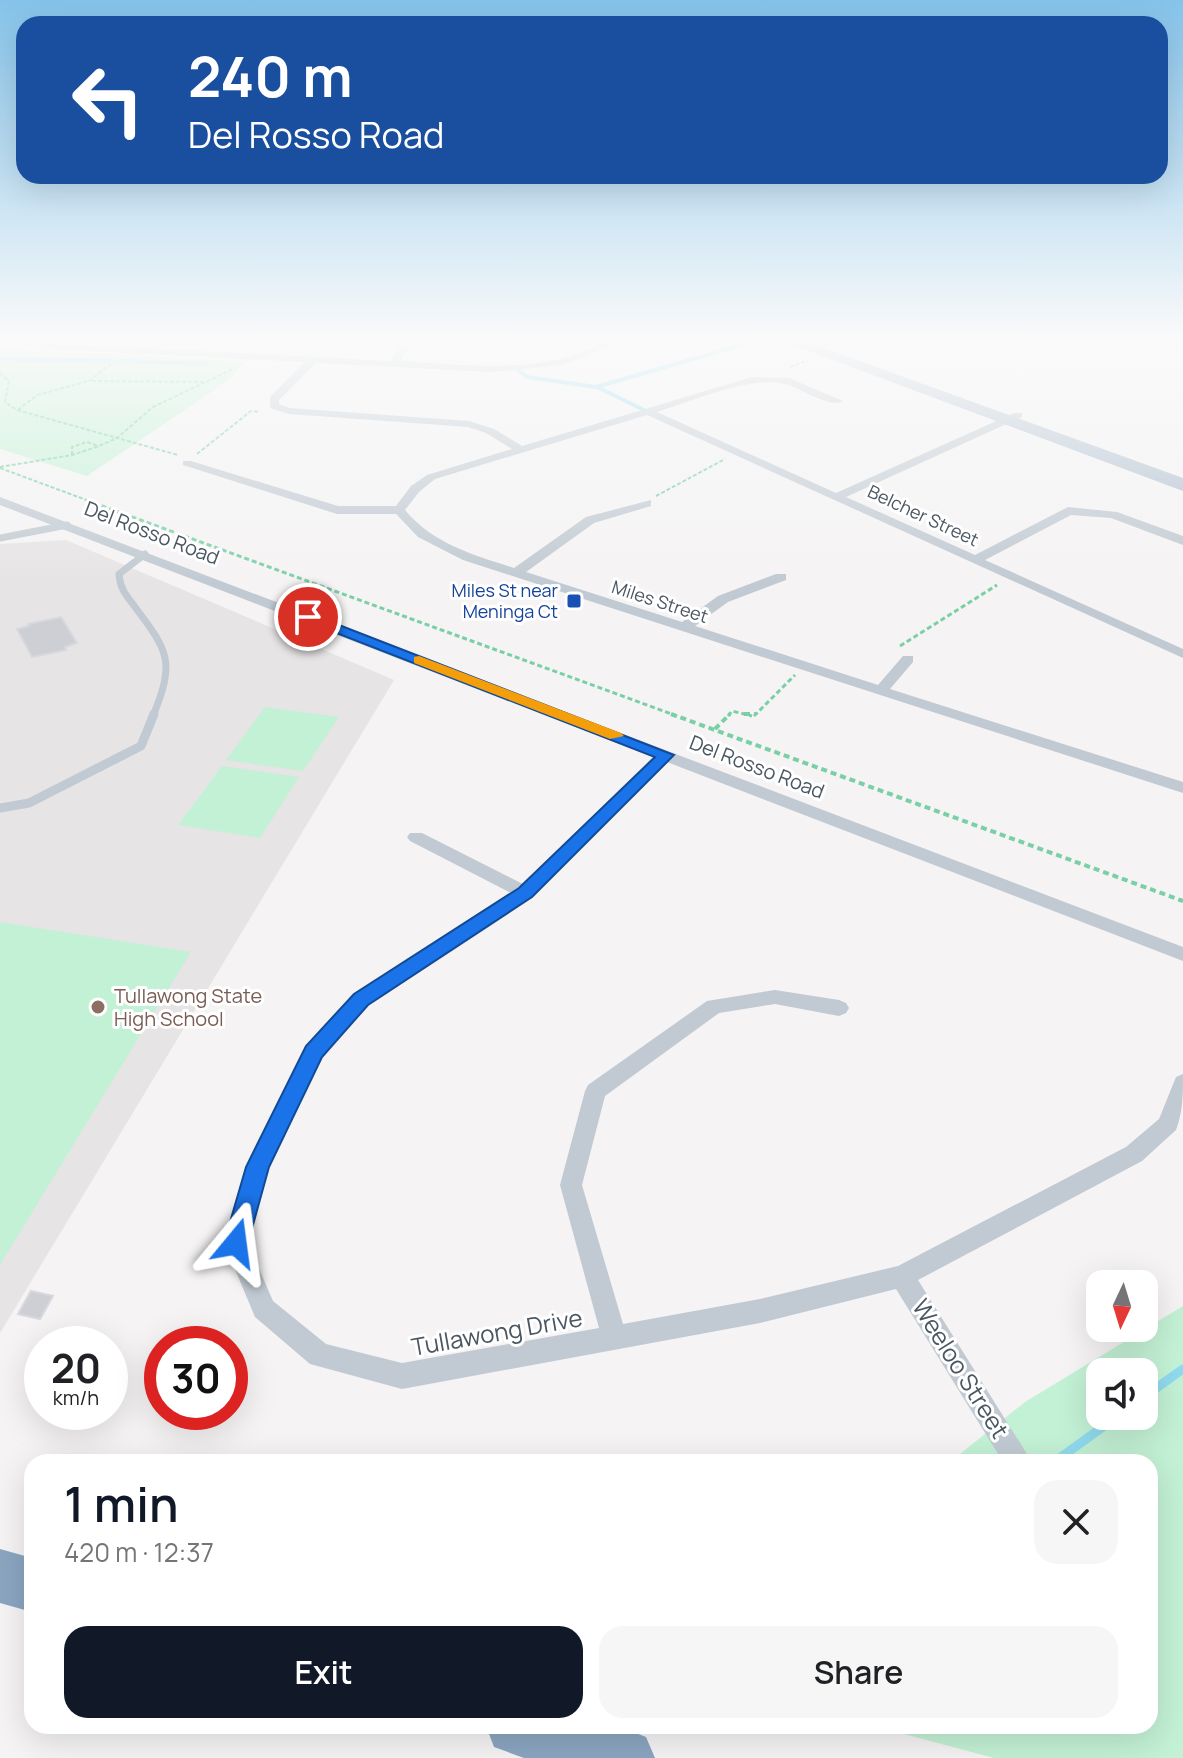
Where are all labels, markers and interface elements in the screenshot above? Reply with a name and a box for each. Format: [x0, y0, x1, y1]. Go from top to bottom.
text: 240 m [188, 37, 353, 114]
icon: left [56, 48, 160, 152]
text: Del Rosso Road [188, 110, 444, 159]
street label: Belcher Street [864, 479, 983, 551]
street label: Del Rosso Road [81, 494, 223, 571]
street label: Miles Street [609, 574, 712, 628]
place label: Miles St near Meninga Ct [452, 578, 559, 623]
pin [274, 583, 342, 651]
marker: Miles St near Meninga Ct [565, 592, 583, 610]
icon: arrive [286, 595, 330, 639]
street label: Del Rosso Road [686, 728, 828, 805]
place label: Tullawong State High School [114, 982, 262, 1032]
marker: Tullawong State High School [89, 998, 107, 1016]
position arrow [194, 1201, 278, 1285]
north arrow [1086, 1270, 1158, 1342]
map controls [1086, 1270, 1158, 1430]
street label: Weeloo Street [905, 1292, 1017, 1444]
street label: Tullawong Drive [409, 1300, 585, 1363]
speed limit sign: 30 [144, 1326, 248, 1430]
text: 20 [51, 1340, 101, 1395]
button: sound [1086, 1358, 1158, 1430]
text: km/h [53, 1384, 99, 1411]
text: 1 min [64, 1471, 178, 1536]
button: close [1034, 1480, 1118, 1564]
text: 420 m · 12:37 [64, 1534, 214, 1570]
button: Exit [64, 1626, 583, 1718]
button: Share [599, 1626, 1118, 1718]

